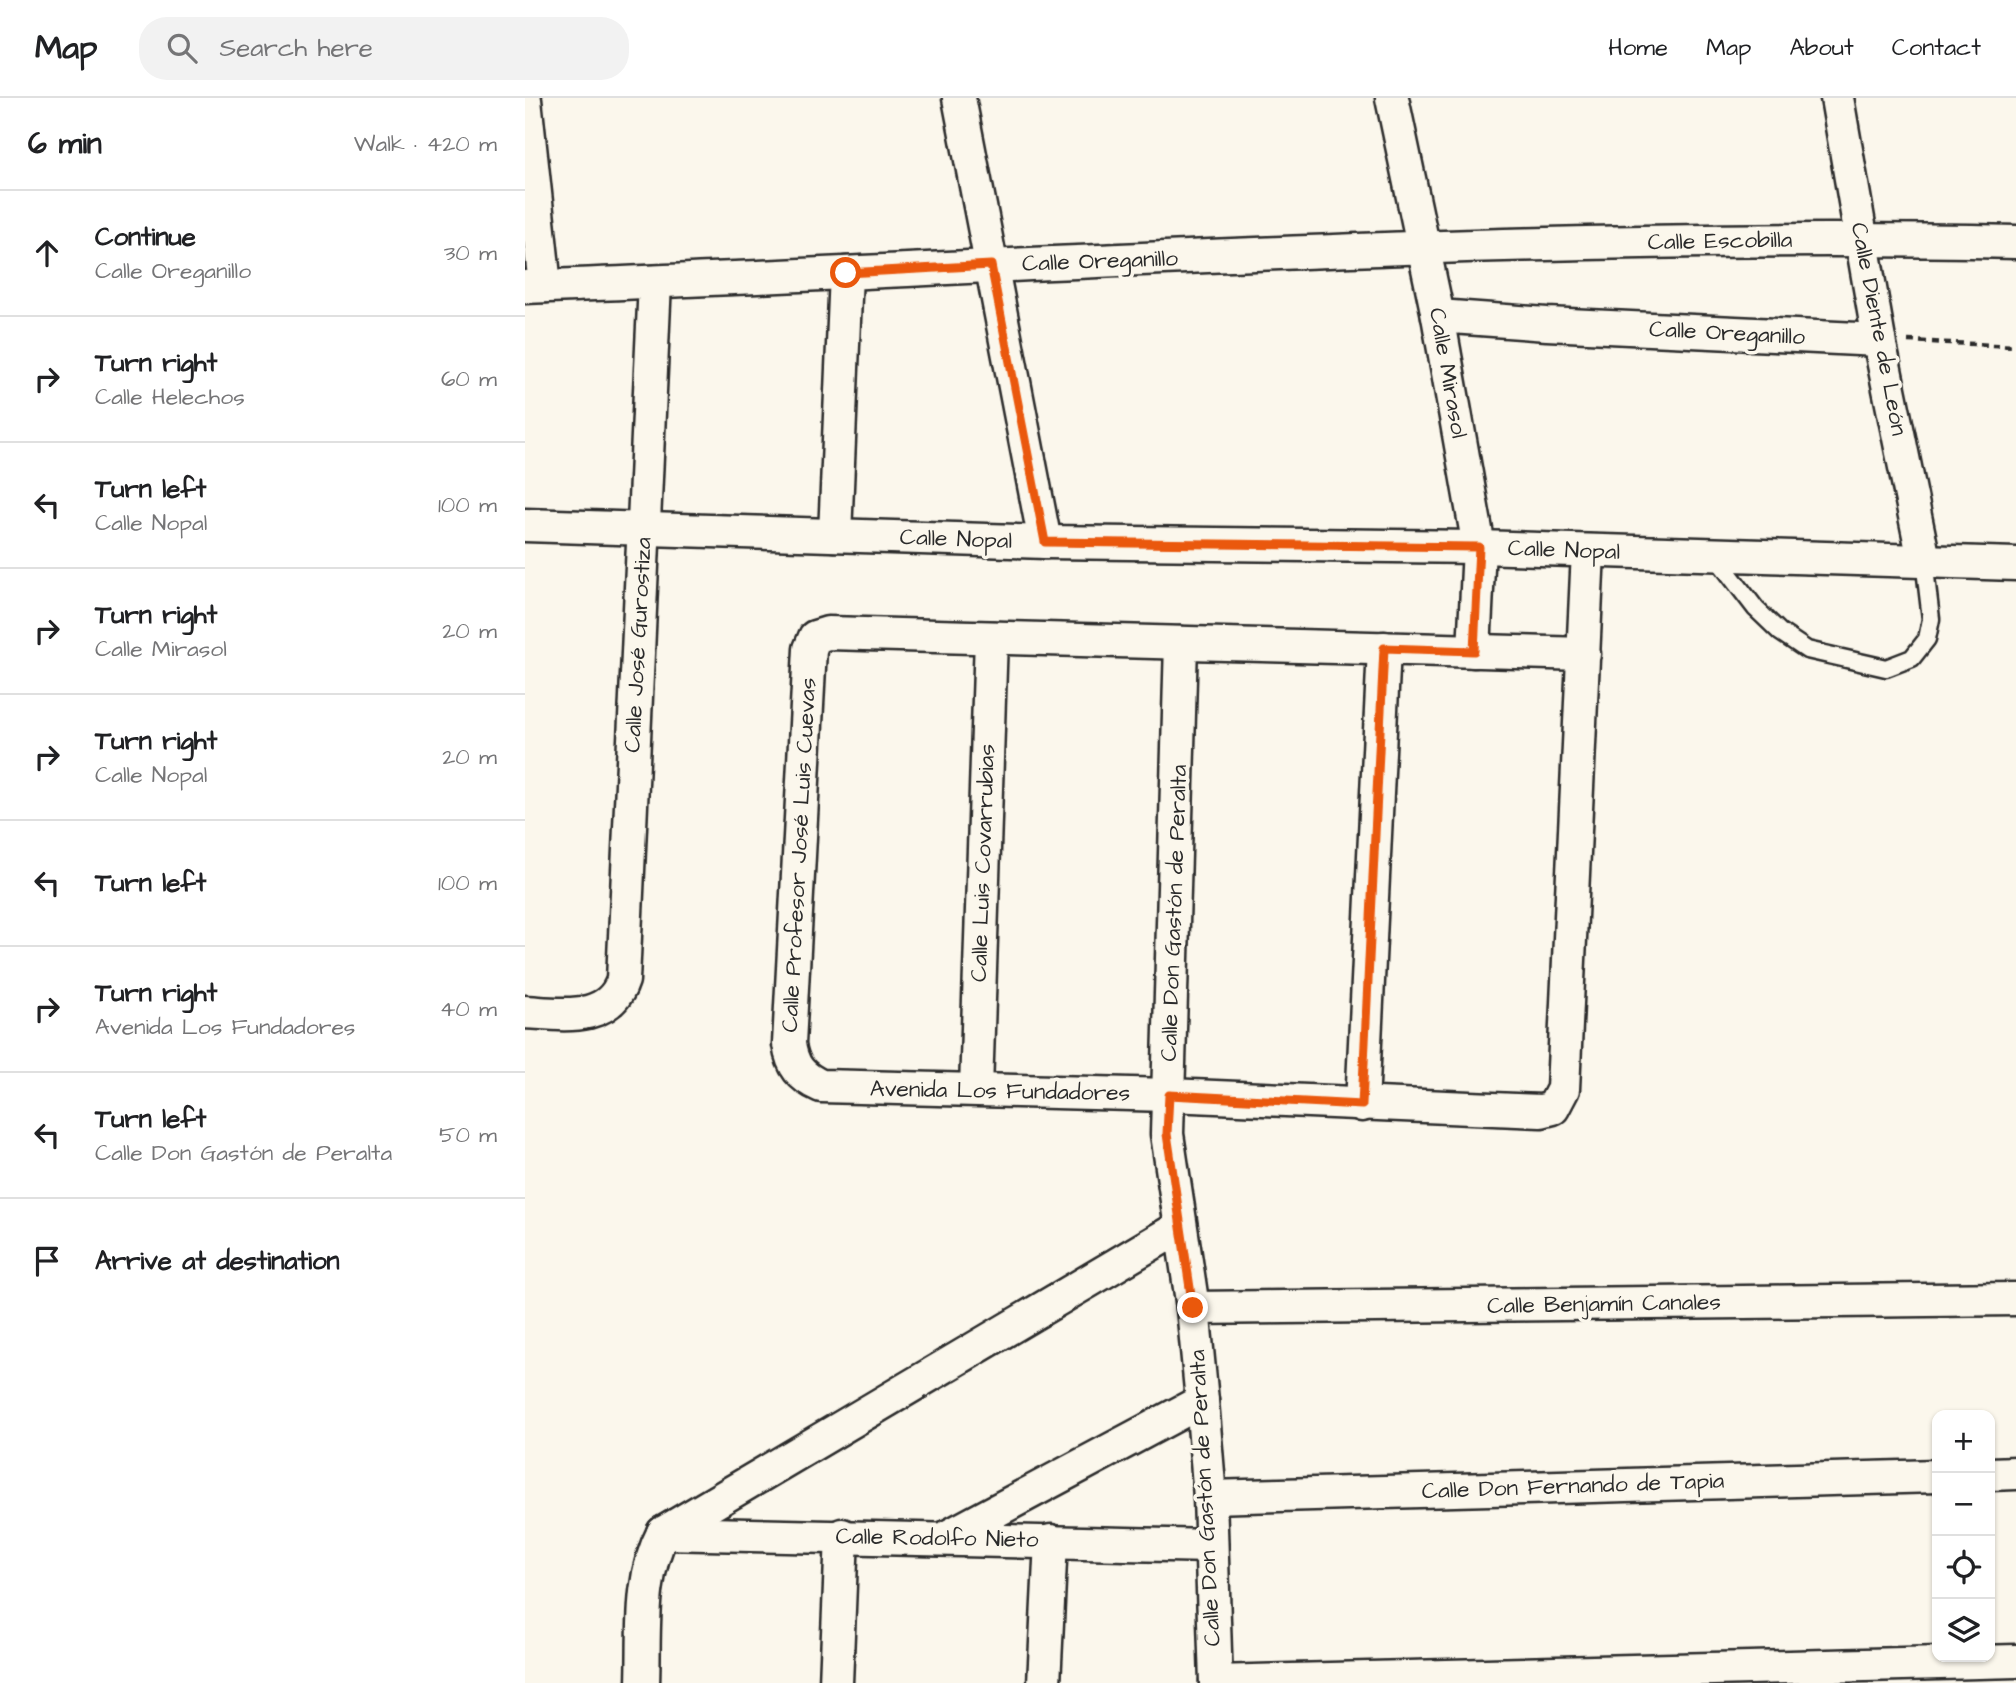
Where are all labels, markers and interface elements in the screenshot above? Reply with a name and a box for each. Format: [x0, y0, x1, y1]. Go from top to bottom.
search box [139, 17, 629, 80]
text: Map [35, 25, 97, 71]
icon: search [163, 29, 201, 67]
text: Search here [219, 30, 373, 66]
text: Home [1608, 31, 1668, 65]
text: Map [1706, 31, 1751, 65]
text: About [1789, 31, 1854, 65]
text: Contact [1892, 31, 1981, 65]
text: 6 min [28, 123, 102, 165]
text: Walk · 420 m [354, 128, 497, 160]
text: Continue [95, 219, 196, 255]
street label: Calle Diente de León [1843, 220, 1915, 438]
street label: Calle Escobilla [1647, 224, 1793, 258]
icon: ahead [28, 234, 66, 272]
text: 30 m [444, 237, 497, 269]
street label: Calle Oreganillo [1021, 242, 1179, 281]
text: Calle Oreganillo [95, 255, 251, 287]
route start [830, 257, 861, 288]
street label: Calle Mirasol [1421, 305, 1475, 441]
street label: Calle Oreganillo [1648, 313, 1806, 354]
text: Turn right [95, 345, 217, 381]
icon: right [28, 360, 66, 398]
text: 60 m [441, 363, 497, 395]
text: Calle Helechos [95, 381, 245, 413]
text: Turn left [95, 471, 206, 507]
icon: left [28, 486, 66, 524]
text: 100 m [438, 489, 497, 521]
text: Calle Nopal [95, 507, 207, 539]
street label: Calle Nopal [899, 521, 1013, 557]
street label: Calle Nopal [1507, 532, 1621, 568]
street label: Calle José Gurostiza [616, 536, 660, 754]
text: Turn right [95, 597, 217, 633]
icon: right [28, 612, 66, 650]
text: 20 m [442, 615, 497, 647]
text: Calle Mirasol [95, 633, 227, 665]
street label: Calle Profesor José Luis Cuevas [774, 677, 824, 1033]
text: Turn right [95, 723, 217, 759]
icon: right [28, 738, 66, 776]
text: 20 m [442, 741, 497, 773]
street label: Calle Luis Covarrubias [963, 743, 1003, 983]
text: Calle Nopal [95, 759, 207, 791]
street label: Calle Don Gastón de Peralta [1153, 764, 1195, 1062]
icon: left [28, 864, 66, 902]
text: Turn left [95, 865, 206, 901]
text: 100 m [438, 867, 497, 899]
text: Turn right [95, 975, 217, 1011]
icon: right [28, 990, 66, 1028]
text: 40 m [440, 993, 497, 1025]
text: Avenida Los Fundadores [95, 1011, 355, 1043]
street label: Avenida Los Fundadores [870, 1073, 1130, 1109]
text: Turn left [95, 1101, 206, 1137]
icon: left [28, 1116, 66, 1154]
text: 50 m [439, 1119, 497, 1151]
text: Calle Don Gastón de Peralta [95, 1137, 392, 1169]
icon: arrive [28, 1242, 66, 1280]
text: Arrive at destination [95, 1243, 340, 1279]
street label: Calle Benjamín Canales [1487, 1286, 1721, 1322]
route end [1177, 1292, 1208, 1323]
street label: Calle Don Gastón de Peralta [1181, 1349, 1229, 1647]
map controls [1932, 1410, 1995, 1662]
button: + [1932, 1410, 1995, 1473]
street label: Calle Don Fernando de Tapia [1421, 1465, 1725, 1507]
button: − [1932, 1473, 1995, 1536]
street label: Calle Rodolfo Nieto [835, 1520, 1039, 1556]
button: locate [1932, 1536, 1995, 1599]
button: layers [1932, 1599, 1995, 1662]

